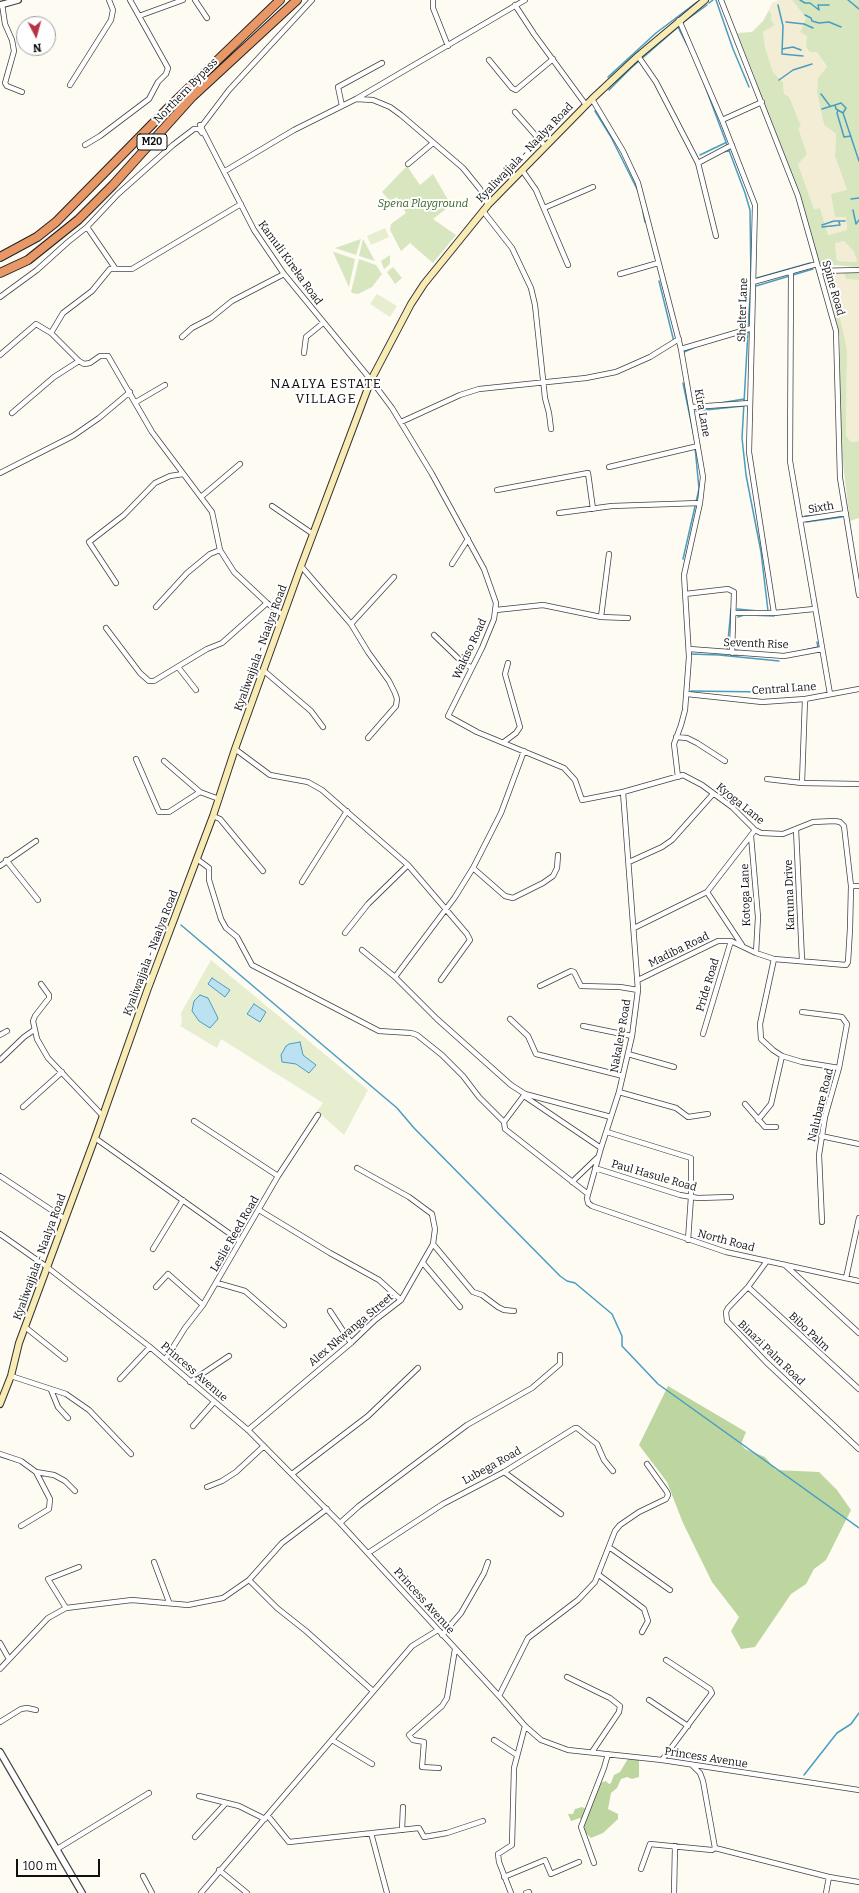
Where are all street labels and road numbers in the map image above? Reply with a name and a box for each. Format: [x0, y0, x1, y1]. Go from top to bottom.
street label: Northern Bypass [151, 55, 221, 127]
street label: Kyaliwajjala - Naalya Road [474, 100, 576, 206]
road number: M20 [137, 134, 167, 150]
street label: Kamuli Kireka Road [255, 218, 325, 308]
street label: Spine Road [819, 259, 847, 317]
street label: Shelter Lane [735, 278, 751, 342]
street label: Kira Lane [691, 388, 713, 438]
street label: Sixth [807, 499, 835, 517]
street label: Kyaliwajjala - Naalya Road [232, 583, 290, 713]
street label: Wakiso Road [450, 617, 490, 681]
street label: Seventh Rise [723, 636, 789, 652]
street label: Central Lane [751, 680, 817, 698]
street label: Kyoga Lane [713, 781, 767, 827]
street label: Karuma Drive [782, 859, 798, 931]
street label: Kotoga Lane [738, 863, 754, 927]
street label: Kyaliwajjala - Naalya Road [121, 888, 181, 1018]
street label: Madiba Road [646, 930, 712, 970]
street label: Pride Road [694, 957, 722, 1013]
street label: Nakalere Road [608, 998, 634, 1074]
street label: Nalubare Road [805, 1067, 837, 1143]
street label: Paul Hasule Road [610, 1157, 698, 1195]
street label: Kyaliwajjala - Naalya Road [11, 1192, 69, 1322]
street label: Leslie Reed Road [208, 1194, 262, 1274]
street label: North Road [696, 1227, 756, 1255]
street label: Alex Nkwanga Street [306, 1291, 396, 1369]
street label: Bibo Palm [786, 1310, 832, 1354]
street label: Binazi Palm Road [735, 1318, 807, 1388]
street label: Princess Avenue [158, 1339, 230, 1405]
street label: Lubega Road [460, 1444, 524, 1488]
street label: Princess Avenue [391, 1565, 457, 1637]
street label: Princess Avenue [663, 1745, 749, 1771]

